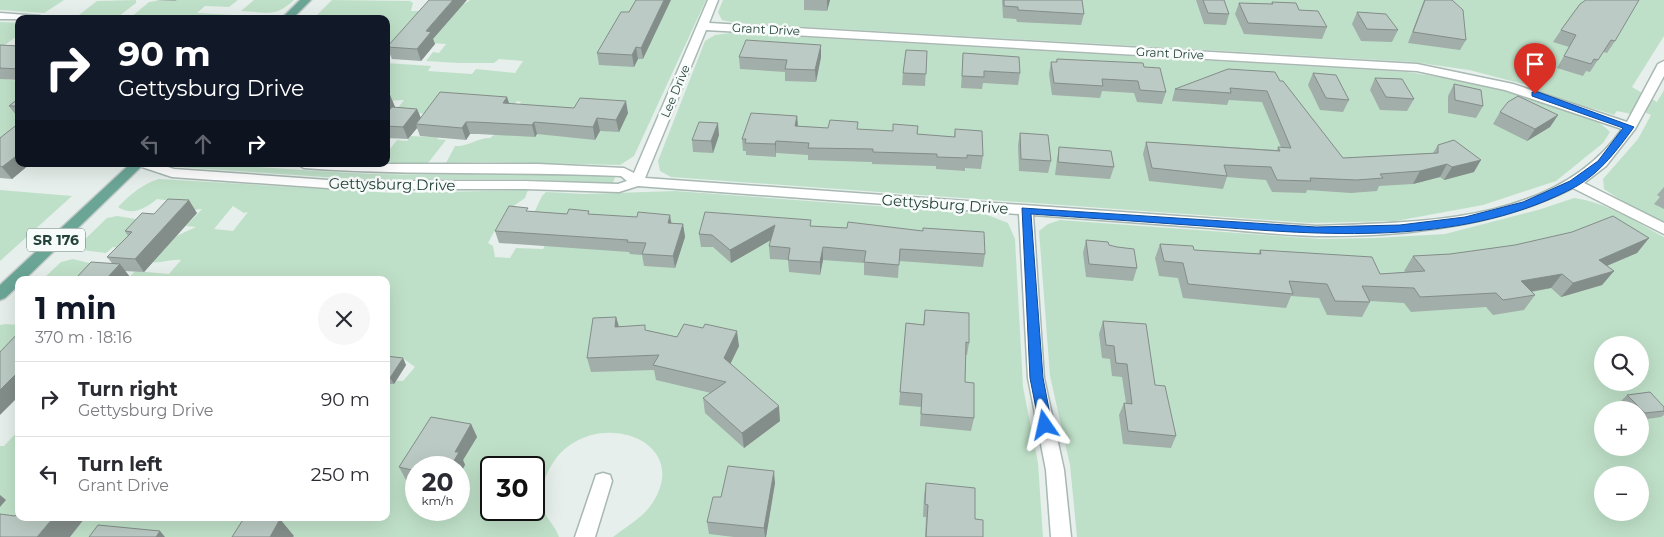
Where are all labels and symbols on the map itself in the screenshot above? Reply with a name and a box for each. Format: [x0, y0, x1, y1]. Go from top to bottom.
street label: Grant Drive [732, 20, 800, 38]
pin [1514, 43, 1556, 94]
street label: Grant Drive [1136, 44, 1204, 62]
street label: Lee Drive [657, 62, 693, 120]
street label: Gettysburg Drive [328, 173, 456, 195]
street label: Gettysburg Drive [881, 190, 1009, 218]
road number: SR 176 [27, 228, 85, 252]
position arrow [1018, 398, 1070, 450]
speed limit sign: 30 [480, 456, 545, 521]

